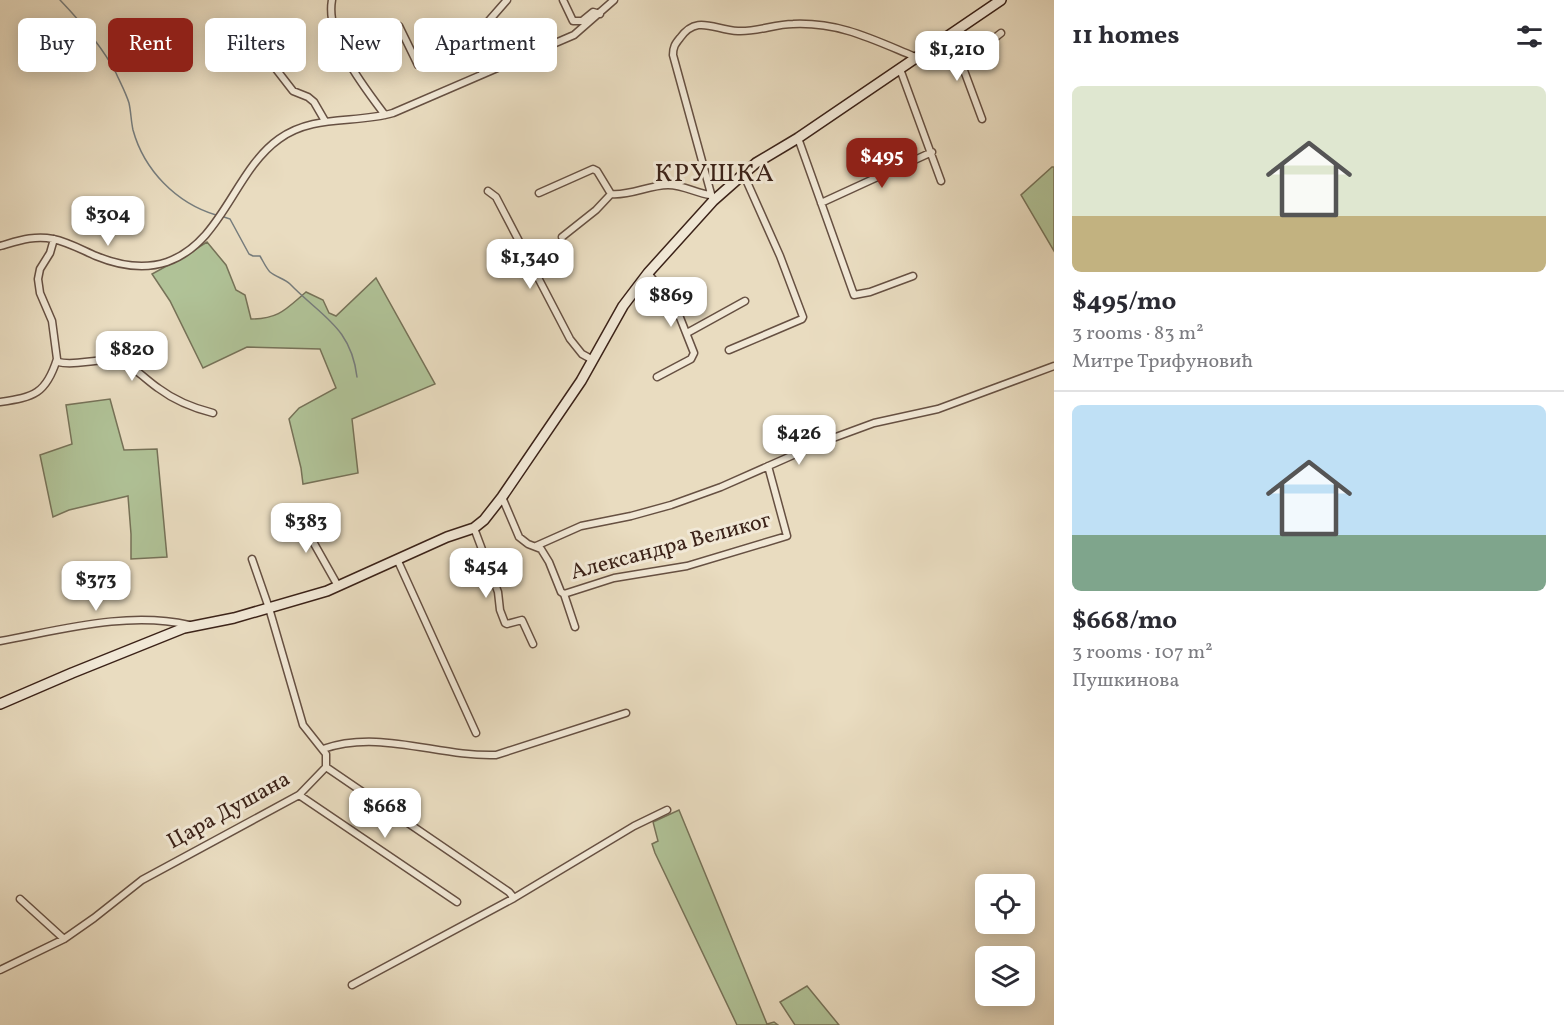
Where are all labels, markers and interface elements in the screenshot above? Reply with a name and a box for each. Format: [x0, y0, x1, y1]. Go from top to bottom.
chip: Buy [18, 18, 96, 72]
chip: Rent [108, 18, 193, 72]
chip: Filters [205, 18, 306, 72]
chip: New [318, 18, 402, 72]
chip: Apartment [414, 18, 557, 72]
text: 11 homes [1072, 18, 1179, 54]
icon: filters [1513, 20, 1546, 53]
pin: $1,210 [908, 31, 1006, 82]
text: $1,210 [929, 36, 985, 64]
icon: home [1255, 125, 1363, 233]
pin: $495 [846, 138, 918, 189]
text: $495 [860, 143, 904, 171]
district label: КРУШКА [655, 156, 775, 192]
pin: $304 [72, 196, 144, 247]
text: $304 [85, 201, 131, 229]
pin: $1,340 [481, 239, 579, 290]
text: $1,340 [501, 244, 559, 272]
pin: $869 [635, 277, 707, 328]
text: $869 [649, 282, 693, 310]
text: $495/mo [1072, 284, 1176, 320]
text: 3 rooms · 83 m² [1072, 320, 1204, 348]
pin: $820 [96, 331, 168, 382]
text: $820 [110, 336, 154, 364]
text: Митре Трифуновић [1072, 348, 1253, 376]
pin: $426 [763, 415, 835, 466]
text: $426 [777, 420, 821, 448]
icon: home [1255, 444, 1363, 552]
pin: $383 [270, 503, 342, 554]
street label: Александра Великог [567, 505, 775, 589]
text: $383 [285, 508, 327, 536]
pin: $454 [450, 548, 522, 599]
text: $454 [464, 553, 508, 581]
pin: $373 [60, 561, 132, 612]
text: $373 [76, 566, 116, 594]
text: $668/mo [1072, 603, 1177, 639]
text: 3 rooms · 107 m² [1072, 639, 1213, 667]
text: Пушкинова [1072, 667, 1179, 695]
street label: Цара Душана [162, 764, 296, 858]
pin: $668 [349, 788, 421, 839]
text: $668 [363, 793, 407, 821]
map controls [975, 874, 1035, 1006]
button: locate [975, 874, 1035, 934]
button: layers [975, 946, 1035, 1006]

